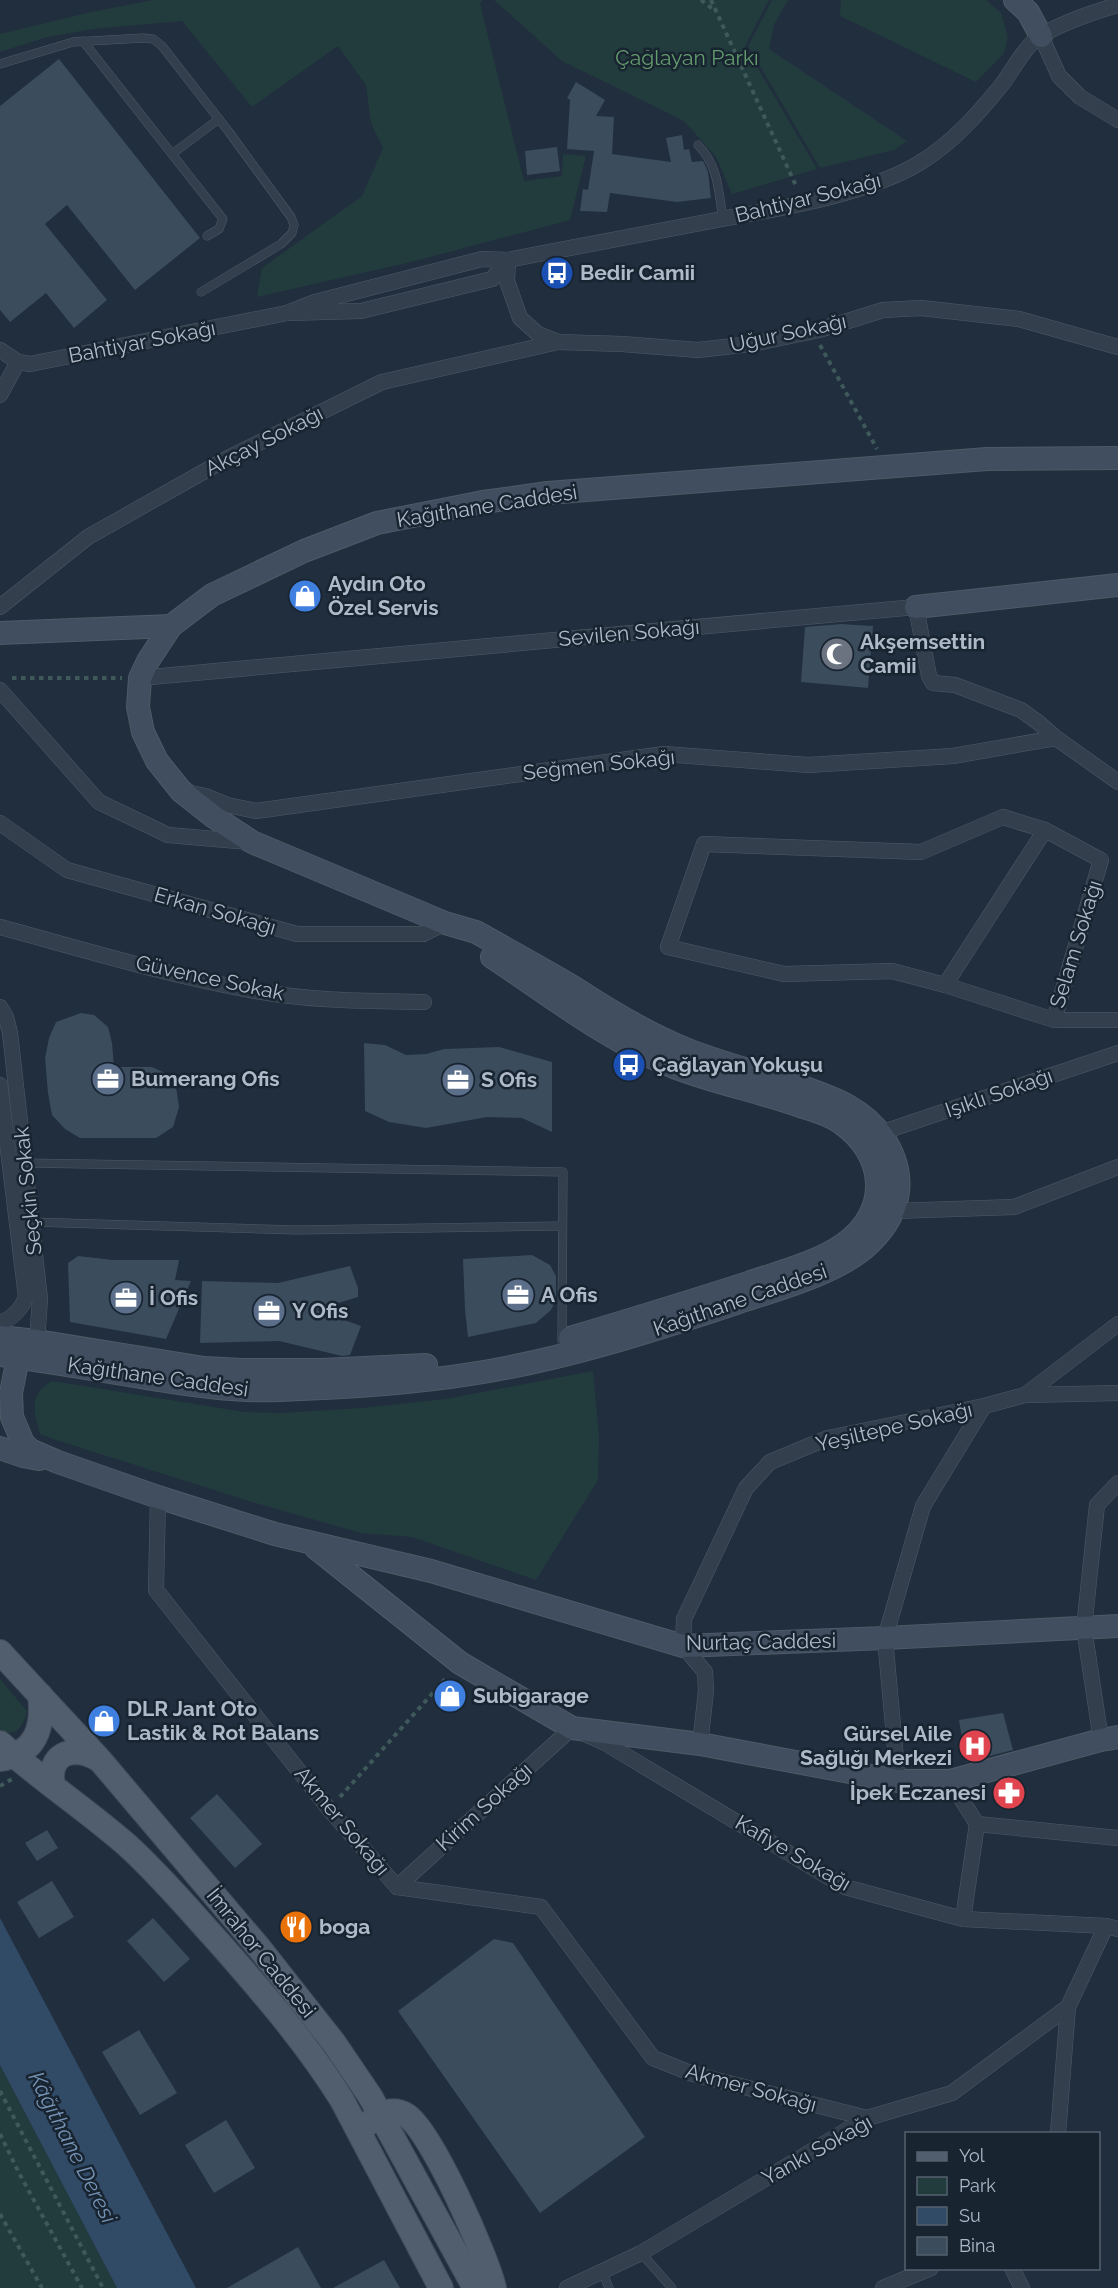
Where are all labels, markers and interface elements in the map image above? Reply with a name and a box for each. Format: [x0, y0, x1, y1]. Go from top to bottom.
park label: Çağlayan Parkı [615, 45, 759, 70]
street label: Bahtiyar Sokağı [732, 167, 883, 228]
bus stop icon: Bedir Camii [539, 255, 575, 291]
place label: Bedir Camii [580, 260, 695, 285]
street label: Uğur Sokağı [727, 308, 849, 357]
street label: Bahtiyar Sokağı [66, 315, 218, 368]
street label: Akçay Sokağı [201, 400, 327, 481]
street label: Kağıthane Caddesi [395, 479, 579, 532]
place label: Aydın Oto Özel Servis [328, 571, 439, 620]
shop icon: Aydın Oto Özel Servis [287, 578, 323, 614]
street label: Sevilen Sokağı [557, 614, 701, 651]
place label: Akşemsettin Camii [860, 629, 985, 678]
mosque icon: Akşemsettin Camii [819, 636, 855, 672]
street label: Seğmen Sokağı [522, 744, 676, 785]
street label: Selam Sokağı [1044, 877, 1107, 1011]
street label: Erkan Sokağı [151, 881, 279, 940]
street label: Güvence Sokak [134, 950, 287, 1005]
bus stop icon: Çağlayan Yokuşu [611, 1047, 647, 1083]
place label: Çağlayan Yokuşu [652, 1052, 823, 1077]
office icon: Bumerang Ofis [90, 1061, 126, 1097]
office icon: S Ofis [440, 1062, 476, 1098]
street label: Işıklı Sokağı [942, 1062, 1056, 1123]
place label: Bumerang Ofis [131, 1066, 280, 1091]
place label: S Ofis [481, 1067, 537, 1092]
street label: Seçkin Sokak [8, 1126, 47, 1256]
street label: Kağıthane Caddesi [650, 1258, 830, 1341]
office icon: A Ofis [500, 1277, 536, 1313]
office icon: İ Ofis [108, 1280, 144, 1316]
place label: A Ofis [541, 1282, 598, 1307]
place label: İ Ofis [149, 1285, 198, 1310]
office icon: Y Ofis [251, 1293, 287, 1329]
place label: Y Ofis [292, 1298, 348, 1323]
street label: Kağıthane Caddesi [66, 1351, 250, 1402]
street label: Yeşiltepe Sokağı [813, 1396, 974, 1457]
street label: Nurtaç Caddesi [686, 1628, 836, 1655]
shop icon: Subigarage [432, 1678, 468, 1714]
place label: Subigarage [473, 1683, 589, 1708]
place label: DLR Jant Oto Lastik & Rot Balans [127, 1696, 319, 1745]
shop icon: DLR Jant Oto Lastik & Rot Balans [86, 1703, 122, 1739]
place label: Gürsel Aile Sağlığı Merkezi [800, 1721, 952, 1770]
hospital icon: Gürsel Aile Sağlığı Merkezi [957, 1728, 993, 1764]
street label: Kirim Sokağı [431, 1757, 537, 1856]
street label: Akmer Sokağı [290, 1761, 395, 1880]
pharmacy icon: İpek Eczanesi [991, 1775, 1027, 1811]
place label: İpek Eczanesi [850, 1780, 986, 1805]
street label: Kafiye Sokağı [731, 1809, 856, 1896]
street label: İmrahor Caddesi [202, 1883, 321, 2022]
restaurant icon: boga [278, 1909, 314, 1945]
place label: boga [319, 1914, 370, 1939]
street label: Akmer Sokağı [683, 2058, 819, 2117]
water label: Kâğıthane Deresi [24, 2067, 123, 2228]
street label: Yankı Sokağı [757, 2109, 876, 2190]
legend [905, 2132, 1100, 2270]
text: Yol [959, 2145, 985, 2166]
text: Park [959, 2175, 996, 2196]
text: Su [959, 2205, 981, 2226]
text: Bina [959, 2235, 995, 2256]

